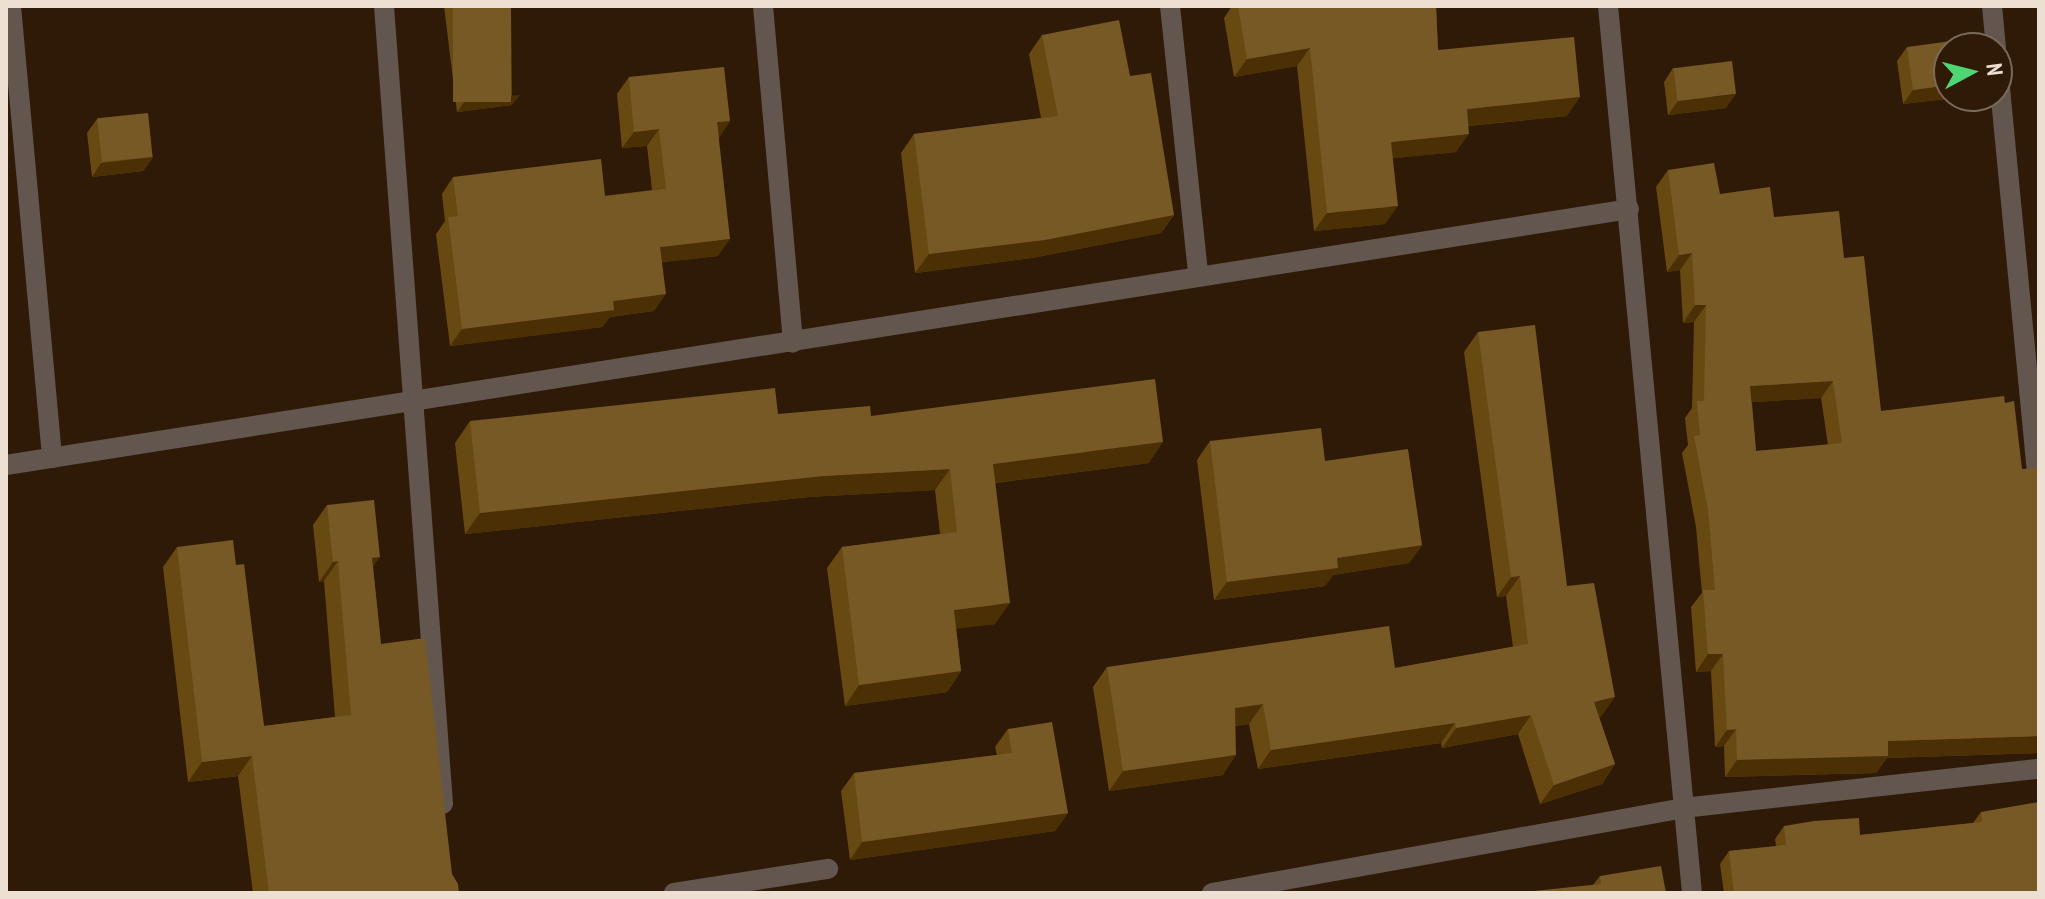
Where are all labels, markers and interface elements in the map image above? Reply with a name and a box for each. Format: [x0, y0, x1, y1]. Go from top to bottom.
north arrow [1933, 32, 2013, 112]
text: N [1980, 62, 2009, 77]

